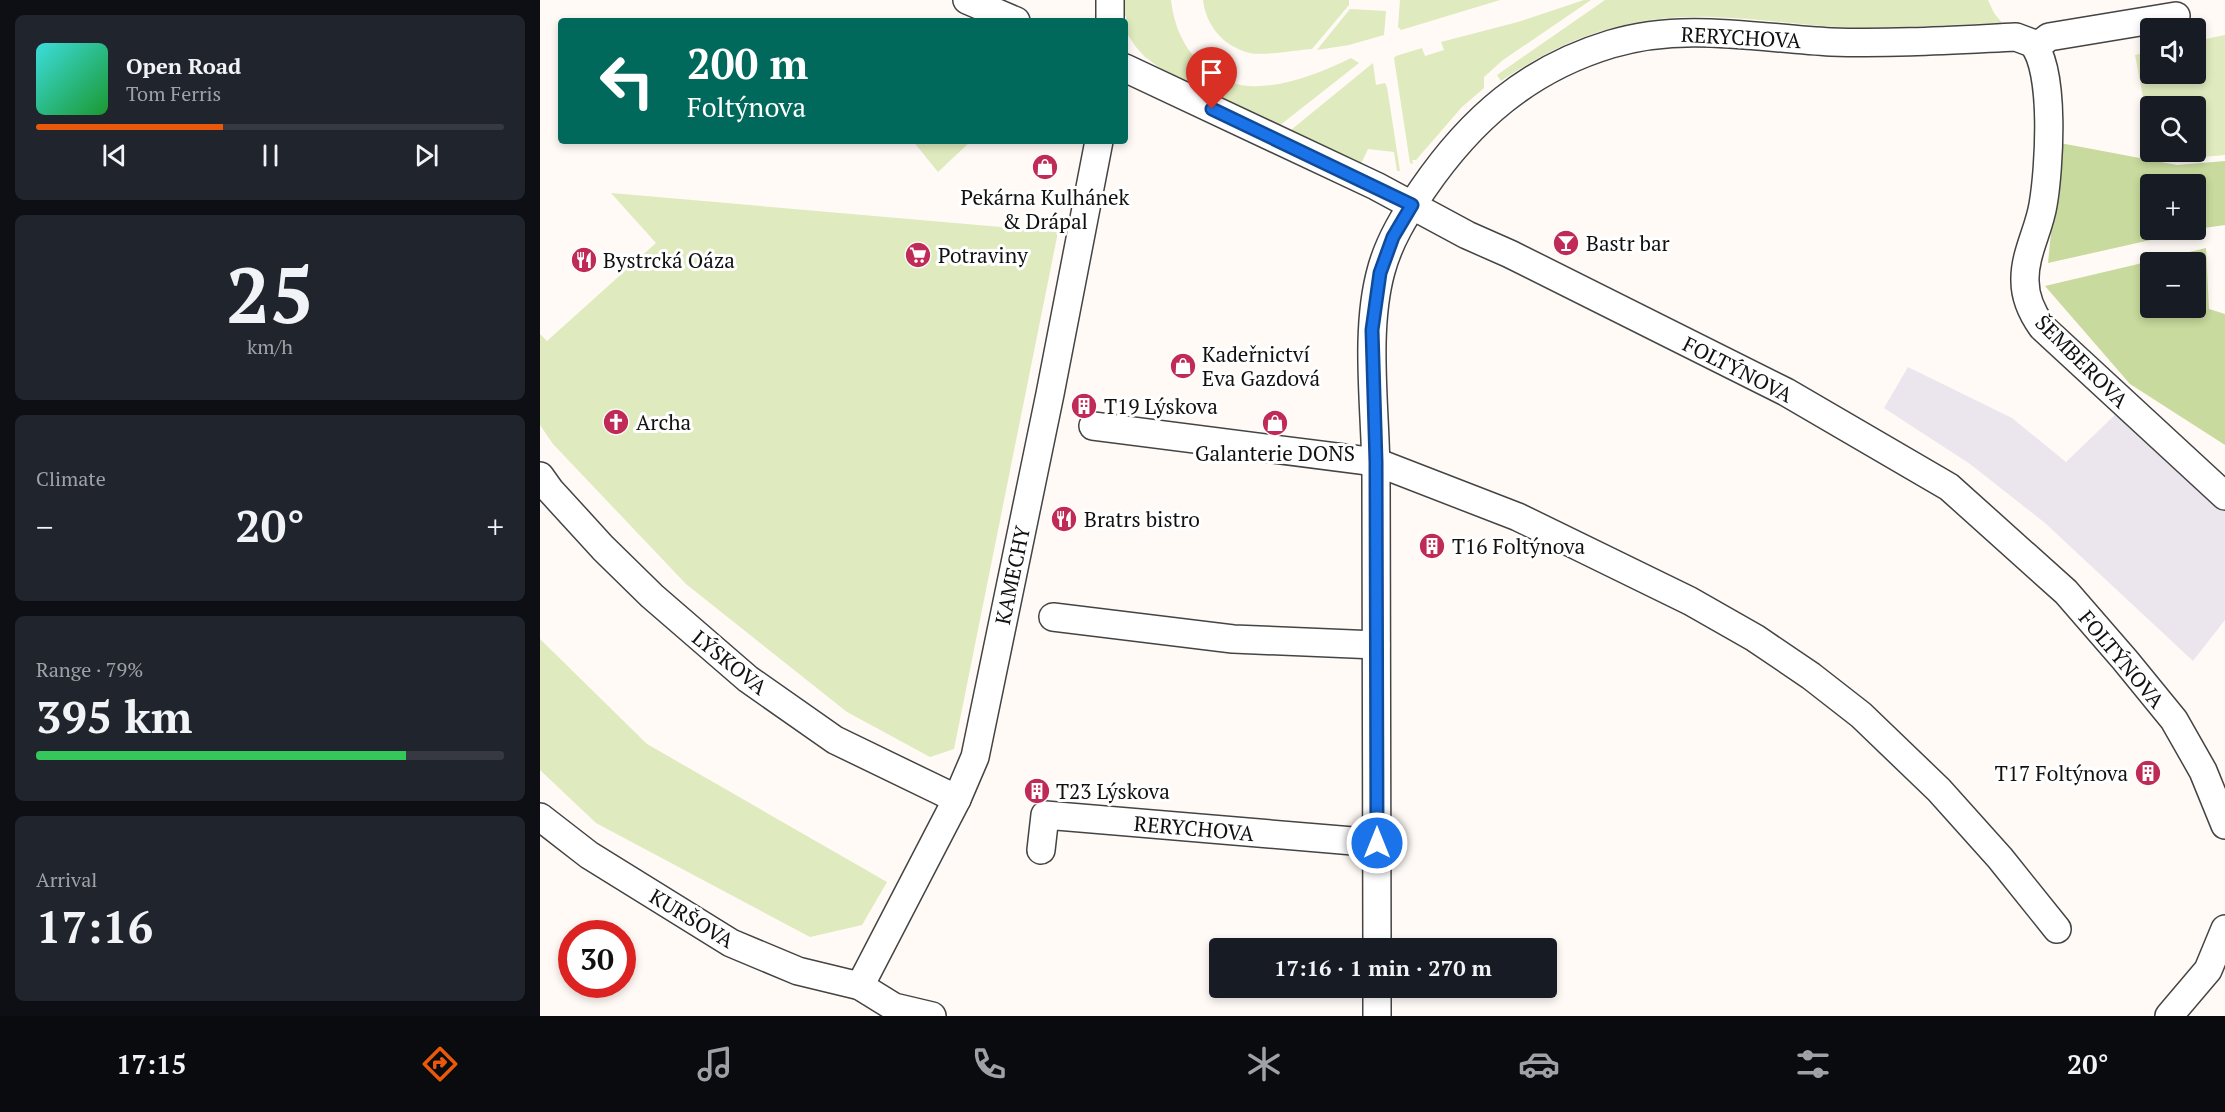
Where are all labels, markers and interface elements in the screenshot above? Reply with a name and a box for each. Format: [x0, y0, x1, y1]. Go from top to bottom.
map controls [2140, 18, 2206, 318]
button: sound [2140, 18, 2206, 84]
street label: RERYCHOVA [1680, 20, 1802, 54]
text: 200 m [687, 35, 808, 91]
icon: left [588, 42, 666, 120]
pin [1186, 47, 1237, 109]
text: Open Road [126, 51, 241, 80]
icon: arrive [1195, 56, 1228, 89]
text: Tom Ferris [126, 80, 221, 107]
text: Foltýnova [687, 89, 806, 125]
button: search [2140, 96, 2206, 162]
icon: previous [98, 139, 131, 172]
icon: pause [254, 139, 287, 172]
icon: next [410, 139, 443, 172]
shop icon: Pekárna Kulhánek & Drápal [1030, 152, 1060, 182]
button: + [2140, 174, 2206, 240]
place label: Pekárna Kulhánek & Drápal [961, 183, 1130, 235]
bar icon: Bastr bar [1551, 228, 1581, 258]
place label: Bastr bar [1586, 229, 1670, 257]
supermarket icon: Potraviny [903, 240, 933, 270]
place label: Potraviny [938, 241, 1028, 269]
text: 25 [226, 242, 314, 345]
restaurant icon: Bystrcká Oáza [569, 245, 599, 275]
place label: Bystrcká Oáza [603, 246, 735, 274]
button: − [2140, 252, 2206, 318]
street label: ŠEMBEROVA [2029, 308, 2135, 414]
street label: FOLTÝNOVA [1678, 329, 1798, 409]
text: km/h [247, 333, 293, 360]
place label: Kadeřnictví Eva Gazdová [1202, 340, 1320, 392]
shop icon: Kadeřnictví Eva Gazdová [1168, 351, 1198, 381]
building icon: T19 Lýskova [1069, 391, 1099, 421]
place label: T19 Lýskova [1104, 392, 1218, 420]
church icon: Archa [601, 407, 631, 437]
place label: Archa [636, 408, 692, 436]
shop icon: Galanterie DONS [1260, 408, 1290, 438]
place label: Galanterie DONS [1195, 439, 1355, 467]
text: Climate [36, 465, 106, 492]
text: 20° [235, 495, 305, 555]
restaurant icon: Bratrs bistro [1049, 504, 1079, 534]
text: − [36, 505, 54, 548]
text: + [486, 505, 504, 548]
place label: Bratrs bistro [1084, 505, 1200, 533]
street label: KAMECHY [988, 523, 1036, 627]
building icon: T16 Foltýnova [1417, 531, 1447, 561]
place label: T16 Foltýnova [1452, 532, 1586, 560]
street label: FOLTÝNOVA [2073, 604, 2172, 714]
street label: LÝSKOVA [687, 623, 774, 701]
text: Range · 79% [36, 656, 143, 683]
text: 395 km [36, 686, 192, 746]
building icon: T17 Foltýnova [2133, 758, 2163, 788]
place label: T17 Foltýnova [1995, 759, 2128, 787]
building icon: T23 Lýskova [1022, 776, 1052, 806]
place label: T23 Lýskova [1056, 777, 1170, 805]
street label: RERYCHOVA [1133, 809, 1256, 847]
position arrow [1345, 811, 1409, 875]
text: Arrival [36, 866, 97, 893]
street label: KURŠOVA [645, 882, 740, 954]
text: 17:16 [36, 896, 153, 956]
speed limit sign: 30 [558, 920, 636, 998]
text: 17:16 · 1 min · 270 m [1274, 953, 1492, 982]
icon: directions [419, 1043, 461, 1085]
icon: music [694, 1043, 736, 1085]
icon: phone [968, 1043, 1010, 1085]
icon: climate [1243, 1043, 1285, 1085]
icon: car [1518, 1043, 1560, 1085]
icon: filters [1792, 1043, 1834, 1085]
text: 17:15 [116, 1046, 187, 1082]
text: 20° [2067, 1046, 2109, 1082]

